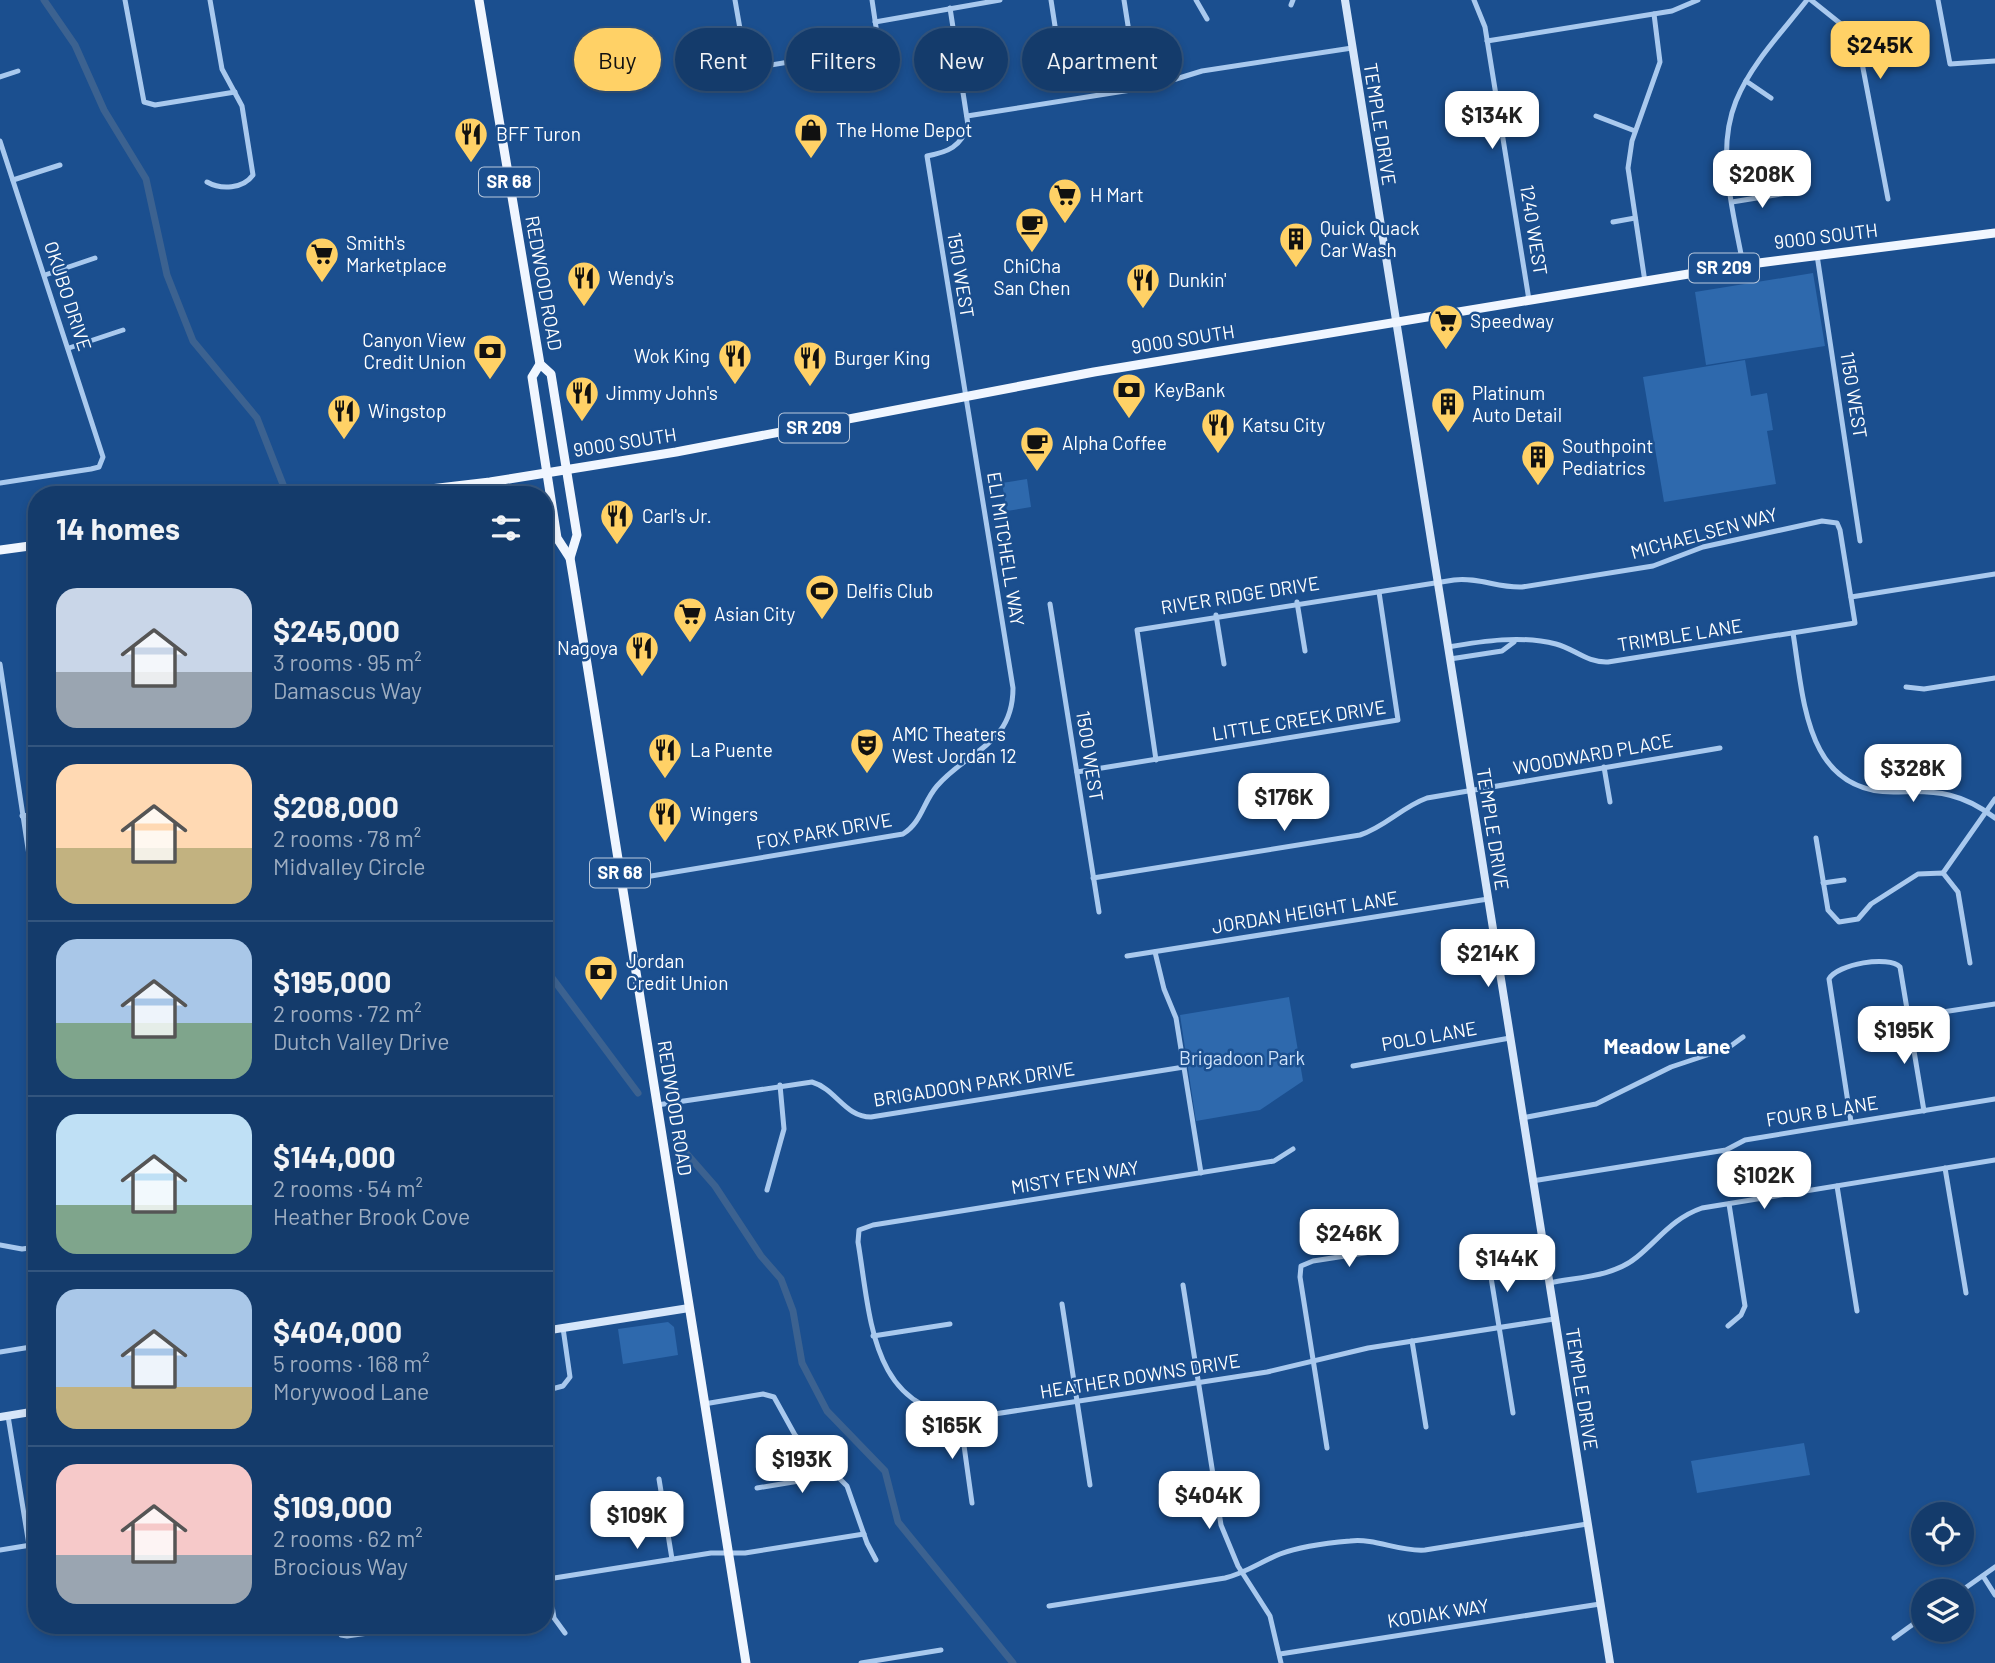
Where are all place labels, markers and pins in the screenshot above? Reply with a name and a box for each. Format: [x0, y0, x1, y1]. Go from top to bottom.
pin: $245K [1831, 22, 1929, 81]
pin: $134K [1443, 92, 1541, 151]
shop icon: The Home Depot [792, 111, 830, 160]
restaurant icon: BFF Turon [452, 115, 490, 164]
place label: The Home Depot [836, 118, 973, 141]
place label: BFF Turon [496, 122, 581, 145]
pin: $208K [1713, 150, 1811, 210]
supermarket icon: H Mart [1046, 176, 1084, 225]
place label: H Mart [1090, 183, 1144, 206]
cafe icon: ChiCha San Chen [1013, 205, 1051, 254]
place label: Quick Quack Car Wash [1320, 216, 1419, 261]
building icon: Quick Quack Car Wash [1277, 220, 1315, 269]
place label: Smith's Marketplace [346, 231, 447, 276]
supermarket icon: Smith's Marketplace [303, 235, 341, 284]
place label: ChiCha San Chen [994, 254, 1070, 299]
restaurant icon: Wendy's [565, 259, 603, 308]
restaurant icon: Dunkin' [1124, 261, 1162, 310]
place label: Wendy's [608, 266, 674, 289]
place label: Dunkin' [1168, 268, 1226, 291]
supermarket icon: Speedway [1427, 302, 1465, 351]
place label: Speedway [1470, 309, 1554, 332]
place label: Canyon View Credit Union [362, 328, 466, 373]
bank icon: Canyon View Credit Union [471, 332, 509, 381]
restaurant icon: Wok King [716, 337, 754, 386]
restaurant icon: Burger King [791, 339, 829, 388]
place label: Wok King [634, 344, 710, 367]
place label: Burger King [834, 346, 930, 369]
bank icon: KeyBank [1110, 371, 1148, 420]
restaurant icon: Jimmy John's [563, 374, 601, 423]
place label: KeyBank [1154, 378, 1225, 401]
place label: Jimmy John's [606, 381, 718, 404]
place label: Platinum Auto Detail [1472, 381, 1562, 426]
building icon: Platinum Auto Detail [1429, 385, 1467, 434]
restaurant icon: Wingstop [325, 392, 363, 441]
place label: Wingstop [368, 399, 446, 422]
restaurant icon: Katsu City [1199, 406, 1237, 455]
place label: Katsu City [1242, 413, 1326, 436]
cafe icon: Alpha Coffee [1018, 424, 1056, 473]
place label: Alpha Coffee [1062, 431, 1167, 454]
place label: Southpoint Pediatrics [1562, 434, 1654, 479]
building icon: Southpoint Pediatrics [1519, 438, 1557, 487]
restaurant icon: Carl's Jr. [598, 497, 636, 546]
place label: Carl's Jr. [642, 504, 712, 527]
sports icon: Delfis Club [803, 572, 841, 621]
place label: Delfis Club [846, 579, 933, 602]
supermarket icon: Asian City [671, 595, 709, 644]
place label: Asian City [714, 602, 796, 625]
restaurant icon: Nagoya [623, 629, 661, 678]
place label: Nagoya [557, 636, 618, 659]
place label: AMC Theaters West Jordan 12 [892, 722, 1017, 767]
theatre icon: AMC Theaters West Jordan 12 [848, 726, 886, 775]
restaurant icon: La Puente [646, 731, 684, 780]
place label: La Puente [690, 738, 773, 761]
pin: $328K [1864, 744, 1962, 804]
pin: $176K [1235, 774, 1333, 833]
restaurant icon: Wingers [646, 795, 684, 844]
place label: Wingers [690, 802, 758, 825]
pin: $214K [1439, 930, 1537, 989]
place label: Jordan Credit Union [626, 949, 728, 994]
bank icon: Jordan Credit Union [582, 953, 620, 1002]
pin: $195K [1855, 1006, 1953, 1066]
pin: $102K [1715, 1152, 1813, 1211]
pin: $246K [1300, 1210, 1398, 1269]
pin: $144K [1458, 1234, 1556, 1294]
pin: $165K [903, 1402, 1001, 1461]
pin: $193K [753, 1436, 851, 1495]
pin: $404K [1160, 1472, 1258, 1531]
pin: $109K [588, 1492, 686, 1551]

